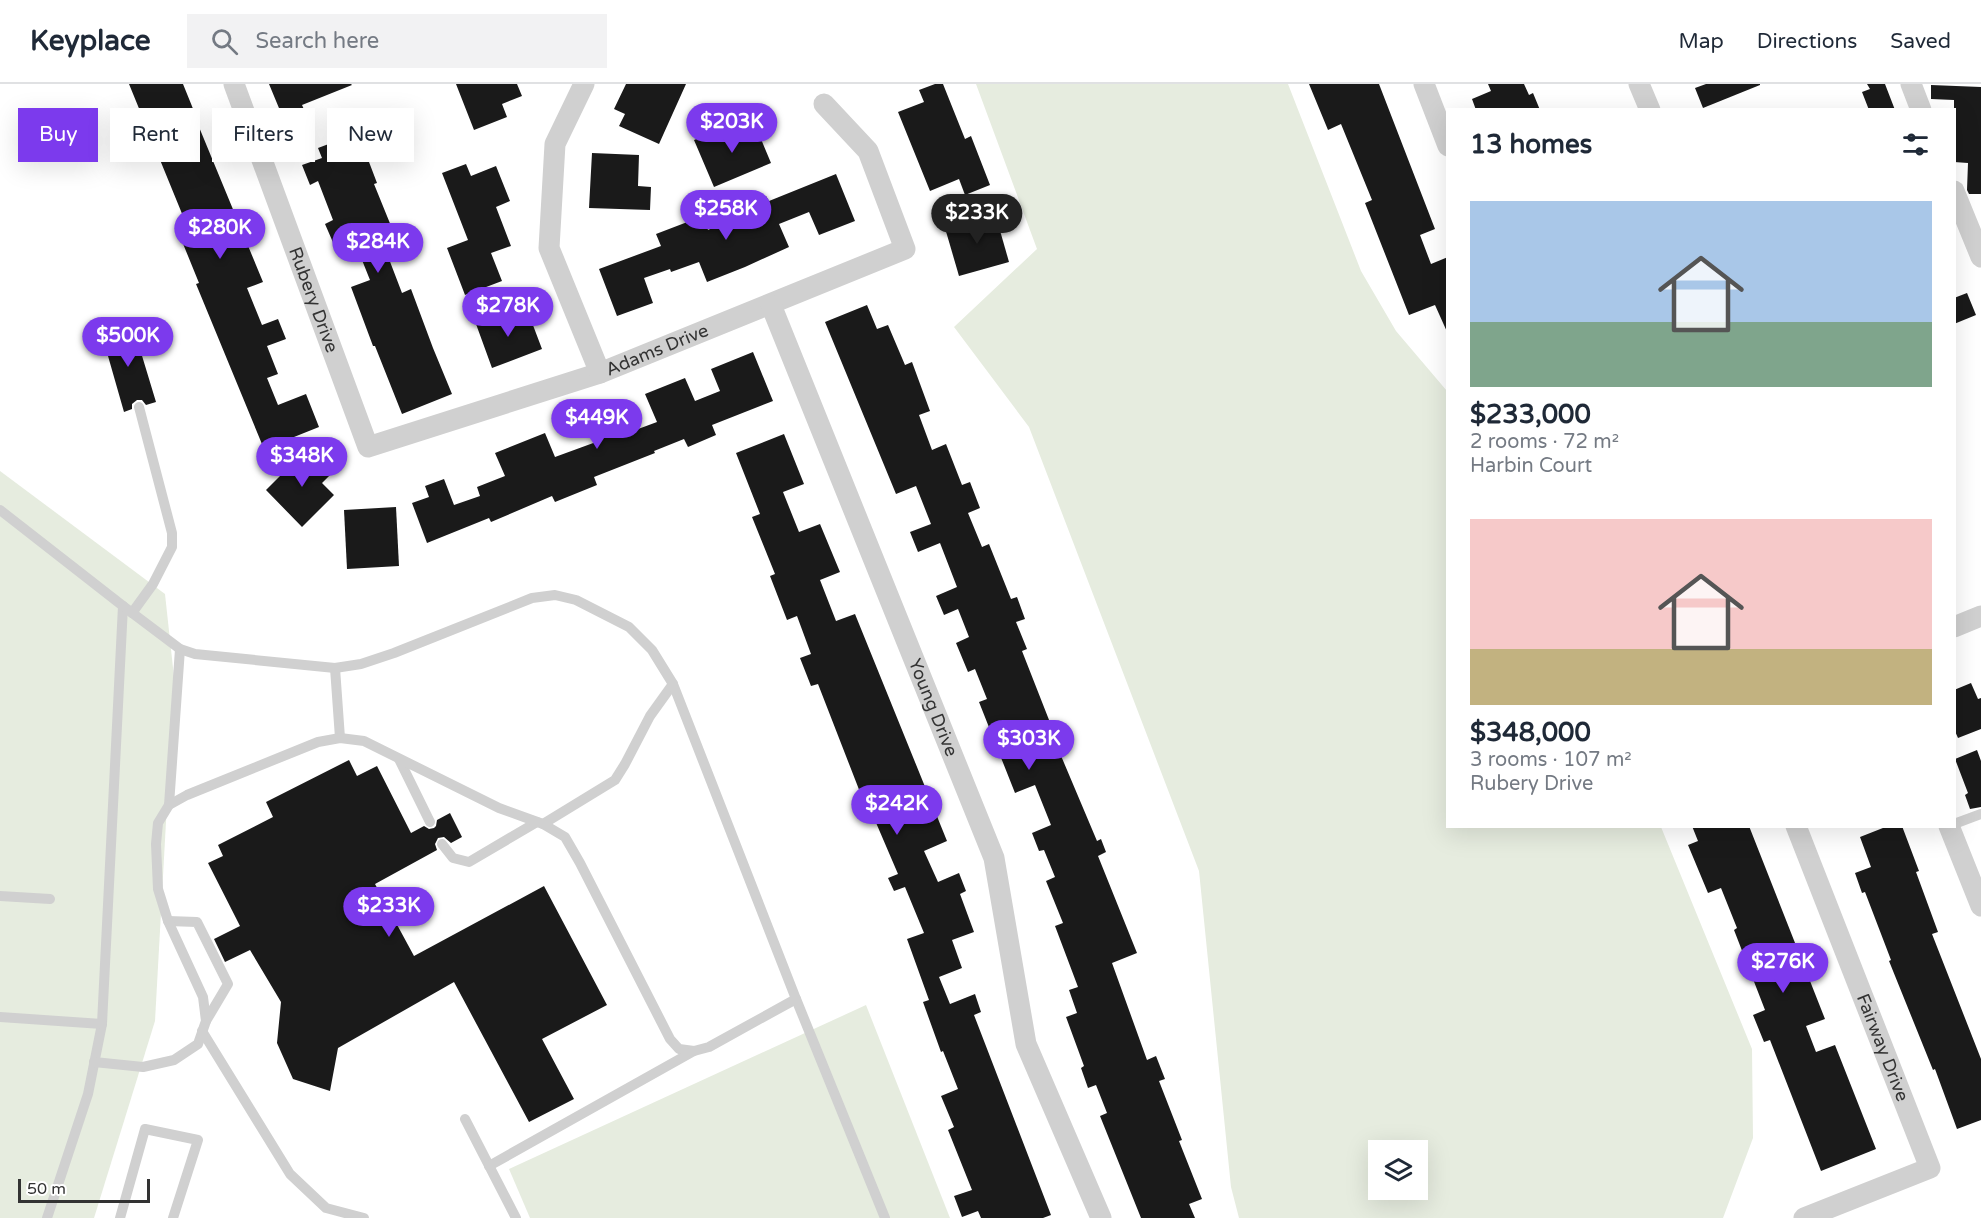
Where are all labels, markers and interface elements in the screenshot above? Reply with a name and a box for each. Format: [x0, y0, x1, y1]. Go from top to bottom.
search box [187, 14, 607, 68]
text: Keyplace [30, 24, 151, 58]
icon: search [208, 25, 241, 58]
text: Search here [256, 28, 379, 54]
text: Map [1678, 29, 1724, 54]
text: Directions [1757, 29, 1857, 54]
text: Saved [1890, 29, 1951, 54]
pin: $203K [690, 103, 774, 154]
chip: Buy [18, 108, 98, 162]
chip: Rent [110, 108, 200, 162]
chip: Filters [212, 108, 315, 162]
chip: New [327, 108, 414, 162]
text: $203K [700, 110, 764, 134]
icon: filters [1899, 128, 1932, 161]
text: 13 homes [1470, 129, 1592, 160]
pin: $258K [684, 190, 768, 241]
pin: $233K [935, 194, 1019, 245]
text: $258K [694, 197, 758, 221]
text: $233K [945, 201, 1009, 225]
pin: $280K [178, 209, 262, 260]
text: $280K [188, 216, 252, 240]
pin: $284K [336, 223, 420, 274]
text: $284K [346, 230, 410, 254]
icon: home [1647, 240, 1755, 348]
street label: Rubery Drive [284, 244, 343, 356]
pin: $278K [466, 287, 550, 338]
text: $278K [476, 294, 540, 318]
pin: $500K [86, 317, 170, 368]
street label: Adams Drive [602, 319, 712, 381]
text: $500K [96, 324, 160, 348]
pin: $449K [555, 399, 639, 450]
text: $233,000 [1470, 399, 1591, 430]
text: $449K [565, 406, 629, 430]
text: 2 rooms · 72 m² [1470, 430, 1619, 454]
pin: $348K [260, 437, 344, 488]
text: $348K [270, 444, 334, 468]
text: Harbin Court [1470, 454, 1592, 478]
icon: home [1647, 558, 1755, 666]
street label: Young Drive [904, 655, 963, 760]
text: $348,000 [1470, 717, 1591, 748]
pin: $303K [987, 720, 1071, 771]
text: $303K [997, 727, 1061, 751]
text: 3 rooms · 107 m² [1470, 748, 1632, 772]
text: Rubery Drive [1470, 772, 1593, 796]
pin: $242K [855, 785, 939, 836]
text: $242K [865, 792, 929, 816]
pin: $233K [347, 887, 431, 938]
text: $233K [357, 894, 421, 918]
pin: $276K [1741, 943, 1825, 994]
text: $276K [1751, 950, 1815, 974]
street label: Fairway Drive [1852, 991, 1914, 1105]
map controls [1368, 1140, 1428, 1200]
button: layers [1368, 1140, 1428, 1200]
scale bar [18, 1176, 150, 1204]
text: 50 m [27, 1179, 66, 1199]

